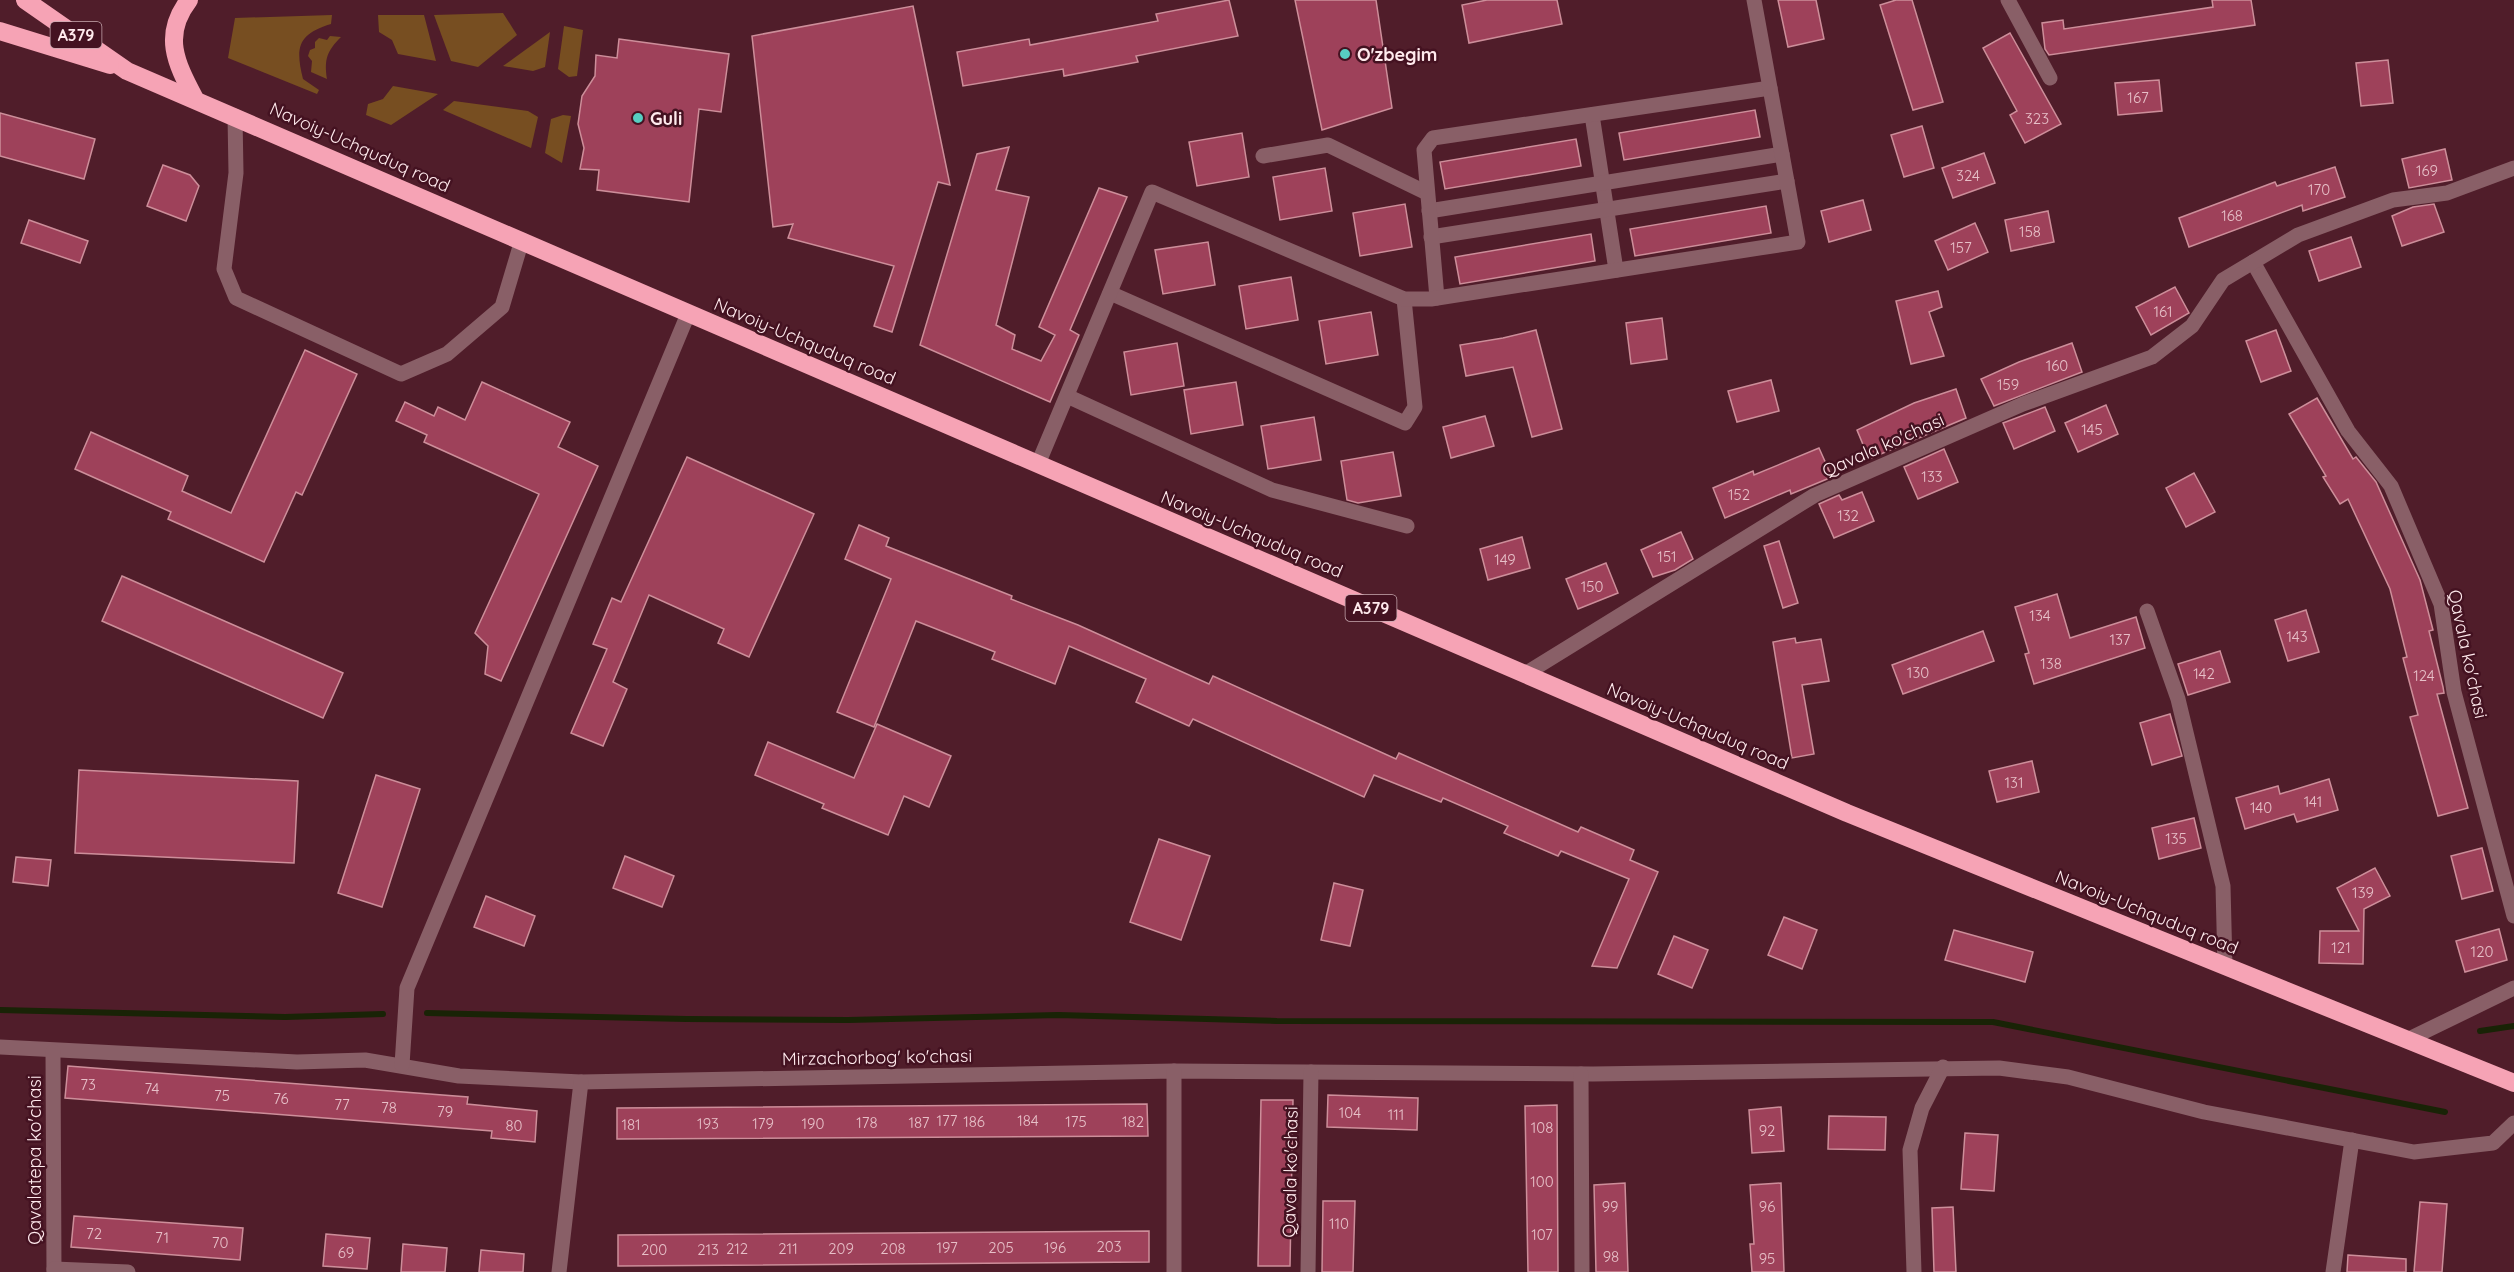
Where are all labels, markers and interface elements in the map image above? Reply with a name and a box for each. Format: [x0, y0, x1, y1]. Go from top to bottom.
road number: A379 [50, 22, 101, 48]
place label: O'zbegim [1357, 43, 1437, 66]
marker: O'zbegim [1338, 47, 1352, 61]
house number: 167 [2127, 88, 2149, 107]
street label: Navoiy-Uchquduq road [266, 97, 454, 197]
place label: Guli [650, 107, 682, 130]
house number: 323 [2025, 109, 2049, 128]
marker: Guli [631, 111, 645, 125]
house number: 169 [2416, 161, 2438, 180]
house number: 324 [1956, 166, 1980, 185]
house number: 170 [2308, 180, 2330, 199]
house number: 168 [2221, 206, 2243, 225]
house number: 158 [2019, 222, 2041, 241]
house number: 157 [1950, 238, 1972, 257]
street label: Navoiy-Uchquduq road [711, 292, 899, 390]
house number: 161 [2153, 302, 2173, 321]
house number: 160 [2046, 356, 2068, 375]
house number: 159 [1997, 375, 2019, 394]
street label: Qavala ko'chasi [1818, 408, 1948, 482]
house number: 145 [2081, 420, 2103, 439]
house number: 133 [1921, 467, 1943, 486]
street label: Navoiy-Uchquduq road [1158, 485, 1346, 583]
house number: 152 [1728, 485, 1750, 504]
house number: 132 [1837, 506, 1859, 525]
house number: 151 [1657, 547, 1677, 566]
house number: 149 [1494, 550, 1516, 569]
house number: 150 [1581, 577, 1603, 596]
street label: Qavala ko'chasi [2443, 587, 2493, 721]
road number: A379 [1346, 595, 1396, 621]
house number: 134 [2029, 606, 2051, 625]
house number: 143 [2286, 627, 2308, 646]
house number: 137 [2109, 630, 2131, 649]
house number: 138 [2040, 654, 2062, 673]
house number: 130 [1907, 663, 1929, 682]
house number: 142 [2193, 664, 2215, 683]
house number: 124 [2413, 666, 2435, 685]
street label: Navoiy-Uchquduq road [1604, 677, 1792, 775]
house number: 131 [2005, 773, 2023, 792]
house number: 141 [2304, 792, 2322, 811]
house number: 140 [2250, 798, 2272, 817]
house number: 135 [2165, 829, 2187, 848]
street label: Navoiy-Uchquduq road [2052, 865, 2242, 959]
house number: 139 [2352, 883, 2374, 902]
house number: 121 [2331, 938, 2351, 957]
house number: 120 [2471, 942, 2493, 961]
street label: Mirzachorbog' ko'chasi [782, 1044, 972, 1070]
street label: Qavalatepa ko'chasi [23, 1075, 46, 1245]
house number: 73 [80, 1075, 96, 1094]
house number: 74 [144, 1079, 160, 1098]
house number: 75 [214, 1086, 230, 1105]
house number: 76 [273, 1089, 289, 1108]
house number: 77 [334, 1095, 350, 1114]
house number: 78 [381, 1098, 397, 1117]
house number: 79 [437, 1102, 453, 1121]
house number: 104 [1339, 1103, 1361, 1122]
house number: 111 [1388, 1105, 1404, 1124]
street label: Qavala ko'chasi [1277, 1106, 1303, 1238]
house number: 177 [937, 1111, 958, 1130]
house number: 184 [1017, 1111, 1039, 1130]
house number: 186 [963, 1112, 985, 1131]
house number: 175 [1065, 1112, 1087, 1131]
house number: 182 [1122, 1112, 1144, 1131]
house number: 178 [856, 1113, 878, 1132]
house number: 187 [909, 1113, 930, 1132]
house number: 193 [697, 1114, 719, 1133]
house number: 179 [752, 1114, 774, 1133]
house number: 190 [802, 1114, 824, 1133]
house number: 181 [621, 1115, 641, 1134]
house number: 80 [505, 1116, 523, 1135]
house number: 108 [1531, 1118, 1553, 1137]
house number: 92 [1759, 1121, 1775, 1140]
house number: 100 [1530, 1172, 1554, 1191]
house number: 99 [1602, 1197, 1618, 1216]
house number: 96 [1759, 1197, 1775, 1216]
house number: 110 [1329, 1214, 1349, 1233]
house number: 72 [86, 1224, 102, 1243]
house number: 107 [1531, 1225, 1553, 1244]
house number: 71 [155, 1228, 169, 1247]
house number: 70 [212, 1233, 228, 1252]
house number: 203 [1096, 1237, 1122, 1256]
house number: 197 [936, 1238, 958, 1257]
house number: 205 [988, 1238, 1014, 1257]
house number: 196 [1044, 1238, 1066, 1257]
house number: 212 [726, 1239, 748, 1258]
house number: 211 [778, 1239, 798, 1258]
house number: 209 [828, 1239, 854, 1258]
house number: 208 [880, 1239, 906, 1258]
house number: 200 [641, 1240, 667, 1259]
house number: 213 [697, 1240, 719, 1259]
house number: 69 [338, 1243, 354, 1262]
house number: 98 [1603, 1247, 1619, 1266]
house number: 95 [1759, 1249, 1775, 1268]

